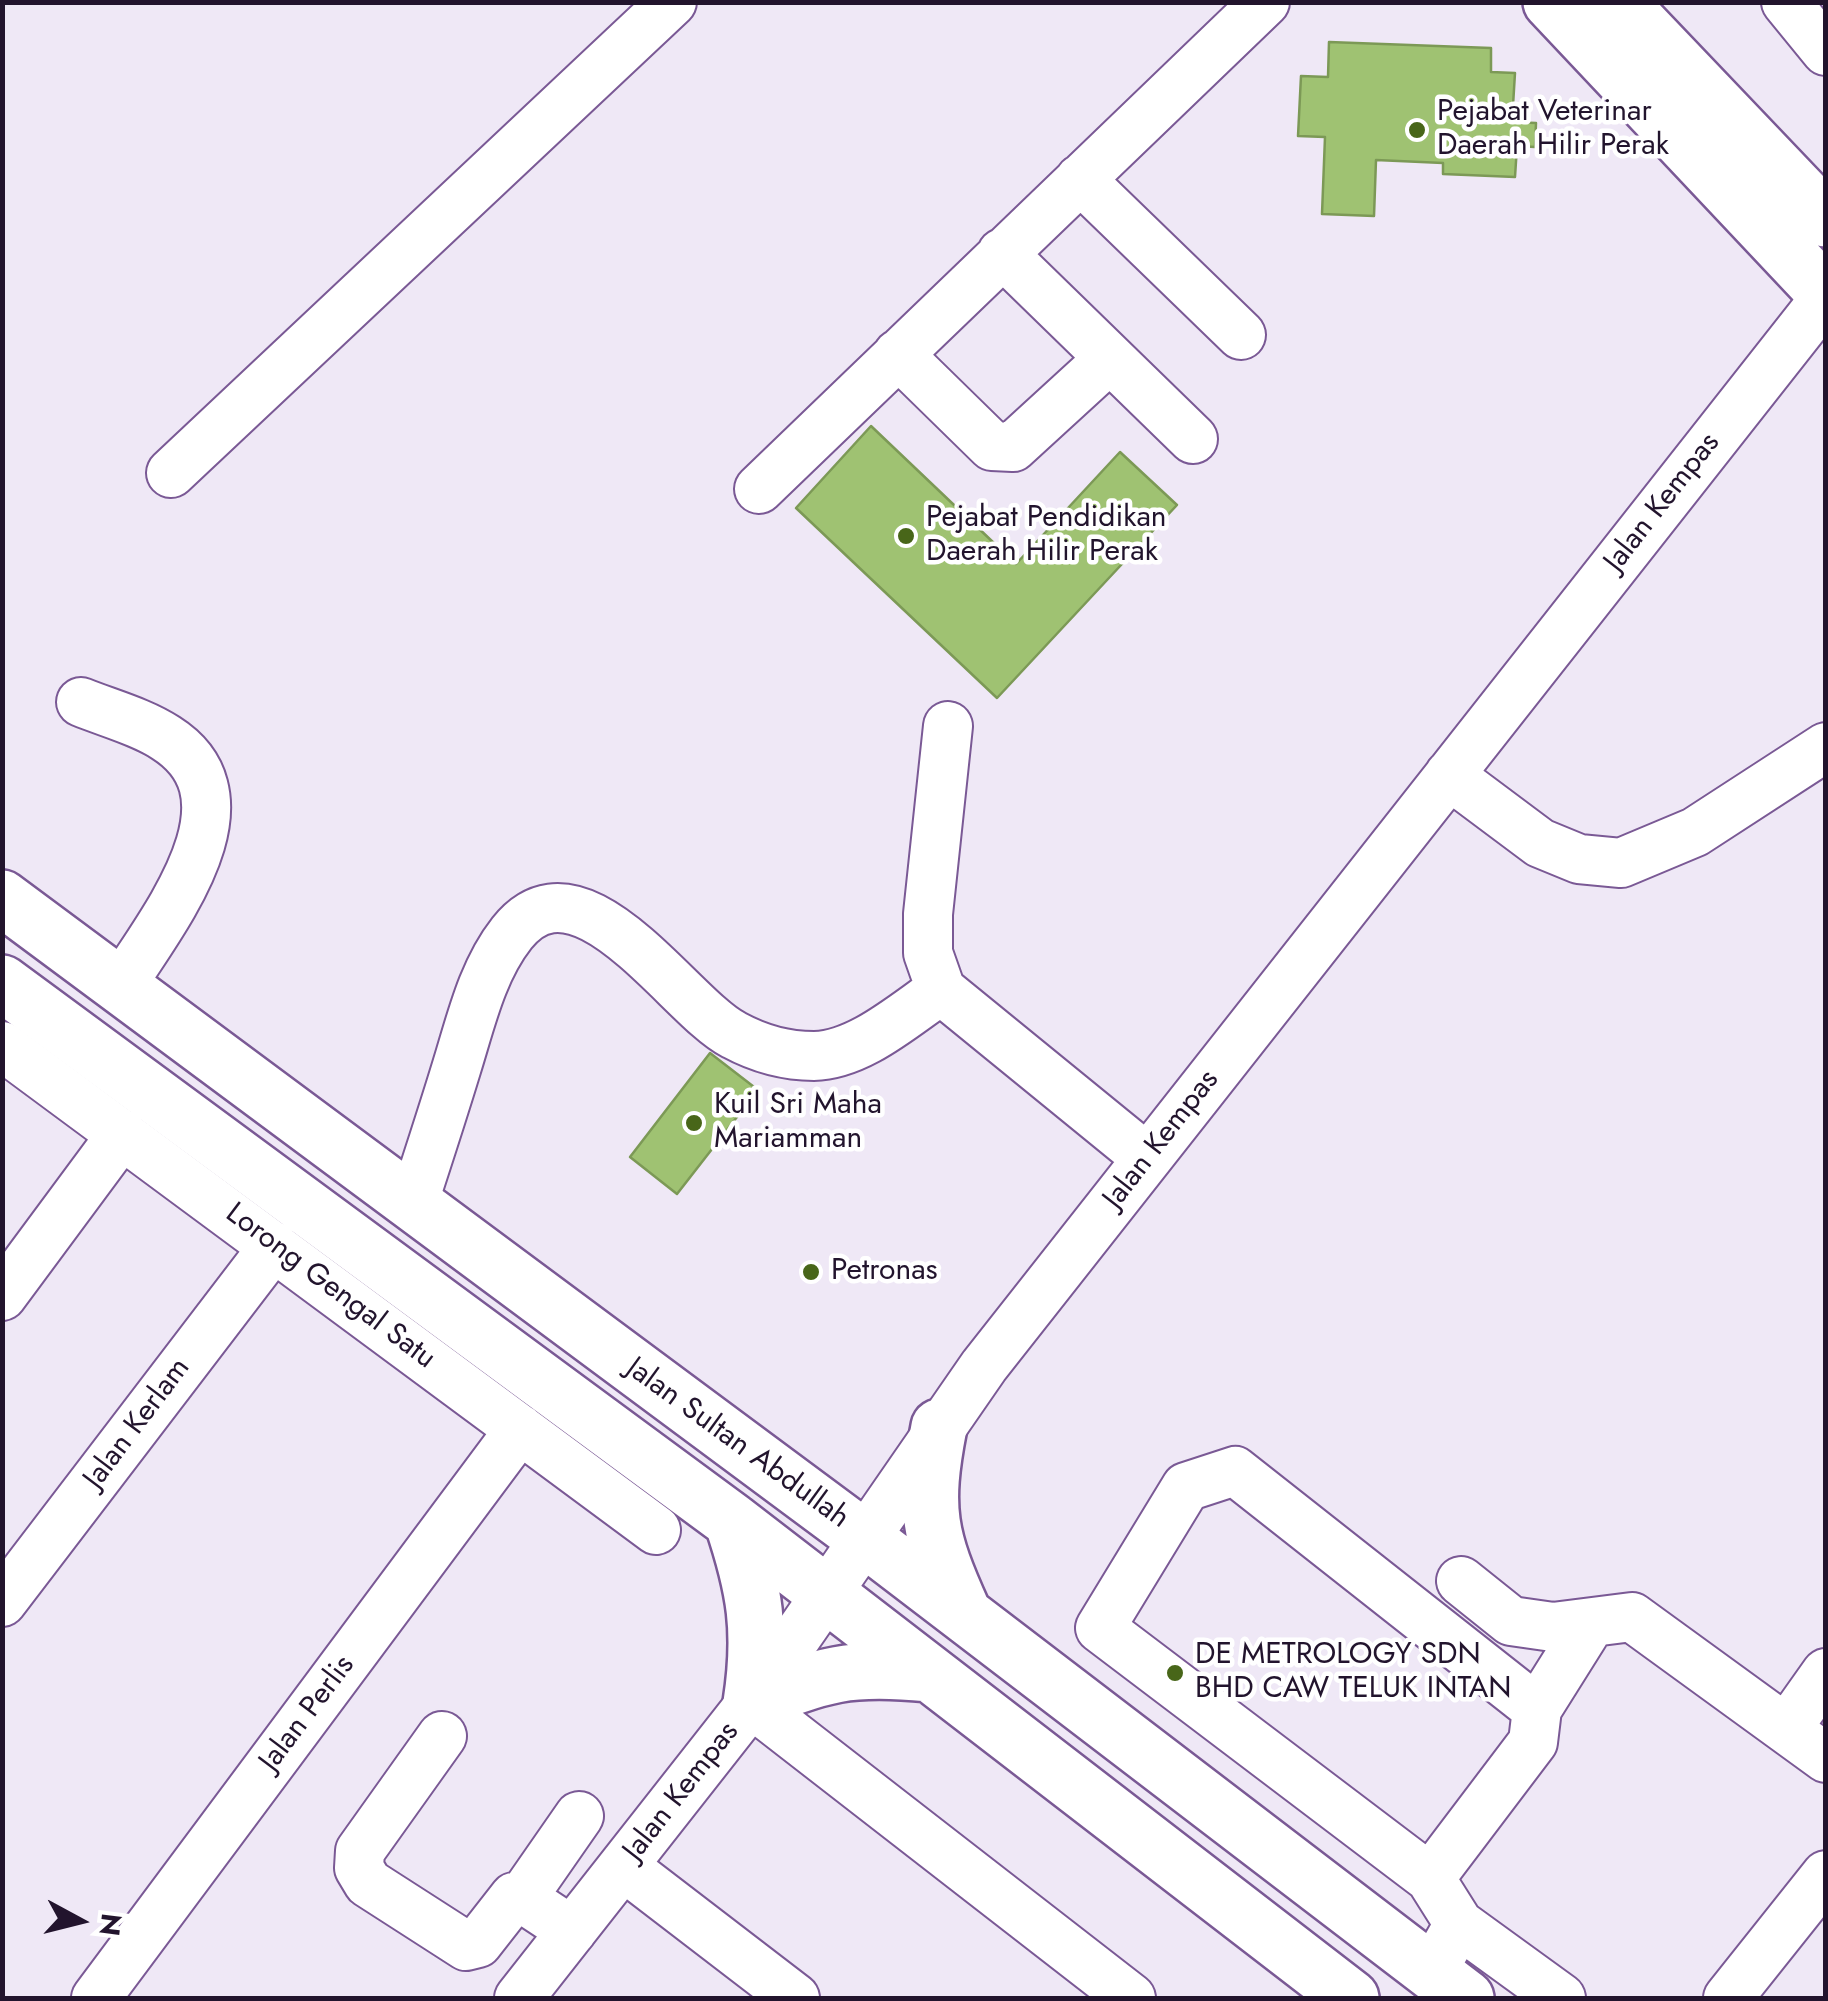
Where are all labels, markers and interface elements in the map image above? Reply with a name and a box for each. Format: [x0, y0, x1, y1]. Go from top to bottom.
place label: Pejabat Veterinar Daerah Hilir Perak [1437, 95, 1669, 166]
marker: Pejabat Veterinar Daerah Hilir Perak [1406, 119, 1428, 141]
street label: Jalan Kempas [1598, 426, 1728, 580]
place label: Pejabat Pendidikan Daerah Hilir Perak [926, 501, 1167, 572]
marker: Pejabat Pendidikan Daerah Hilir Perak [895, 525, 917, 547]
street label: Jalan Kempas [1097, 1063, 1227, 1217]
place label: Kuil Sri Maha Mariamman [714, 1088, 882, 1158]
marker: Kuil Sri Maha Mariamman [683, 1112, 705, 1134]
street label: Lorong Gengal Satu [218, 1196, 442, 1378]
place label: Petronas [831, 1254, 938, 1290]
marker: Petronas [800, 1261, 822, 1283]
street label: Jalan Sultan Abdullah [618, 1351, 856, 1537]
street label: Jalan Kerlam [77, 1352, 199, 1496]
place label: DE METROLOGY SDN BHD CAW TELUK INTAN [1195, 1638, 1511, 1708]
street label: Jalan Perlis [253, 1649, 363, 1779]
marker: DE METROLOGY SDN BHD CAW TELUK INTAN [1164, 1662, 1186, 1684]
street label: Jalan Kempas [617, 1715, 747, 1869]
north arrow [30, 1871, 130, 1971]
text: N [89, 1911, 132, 1938]

